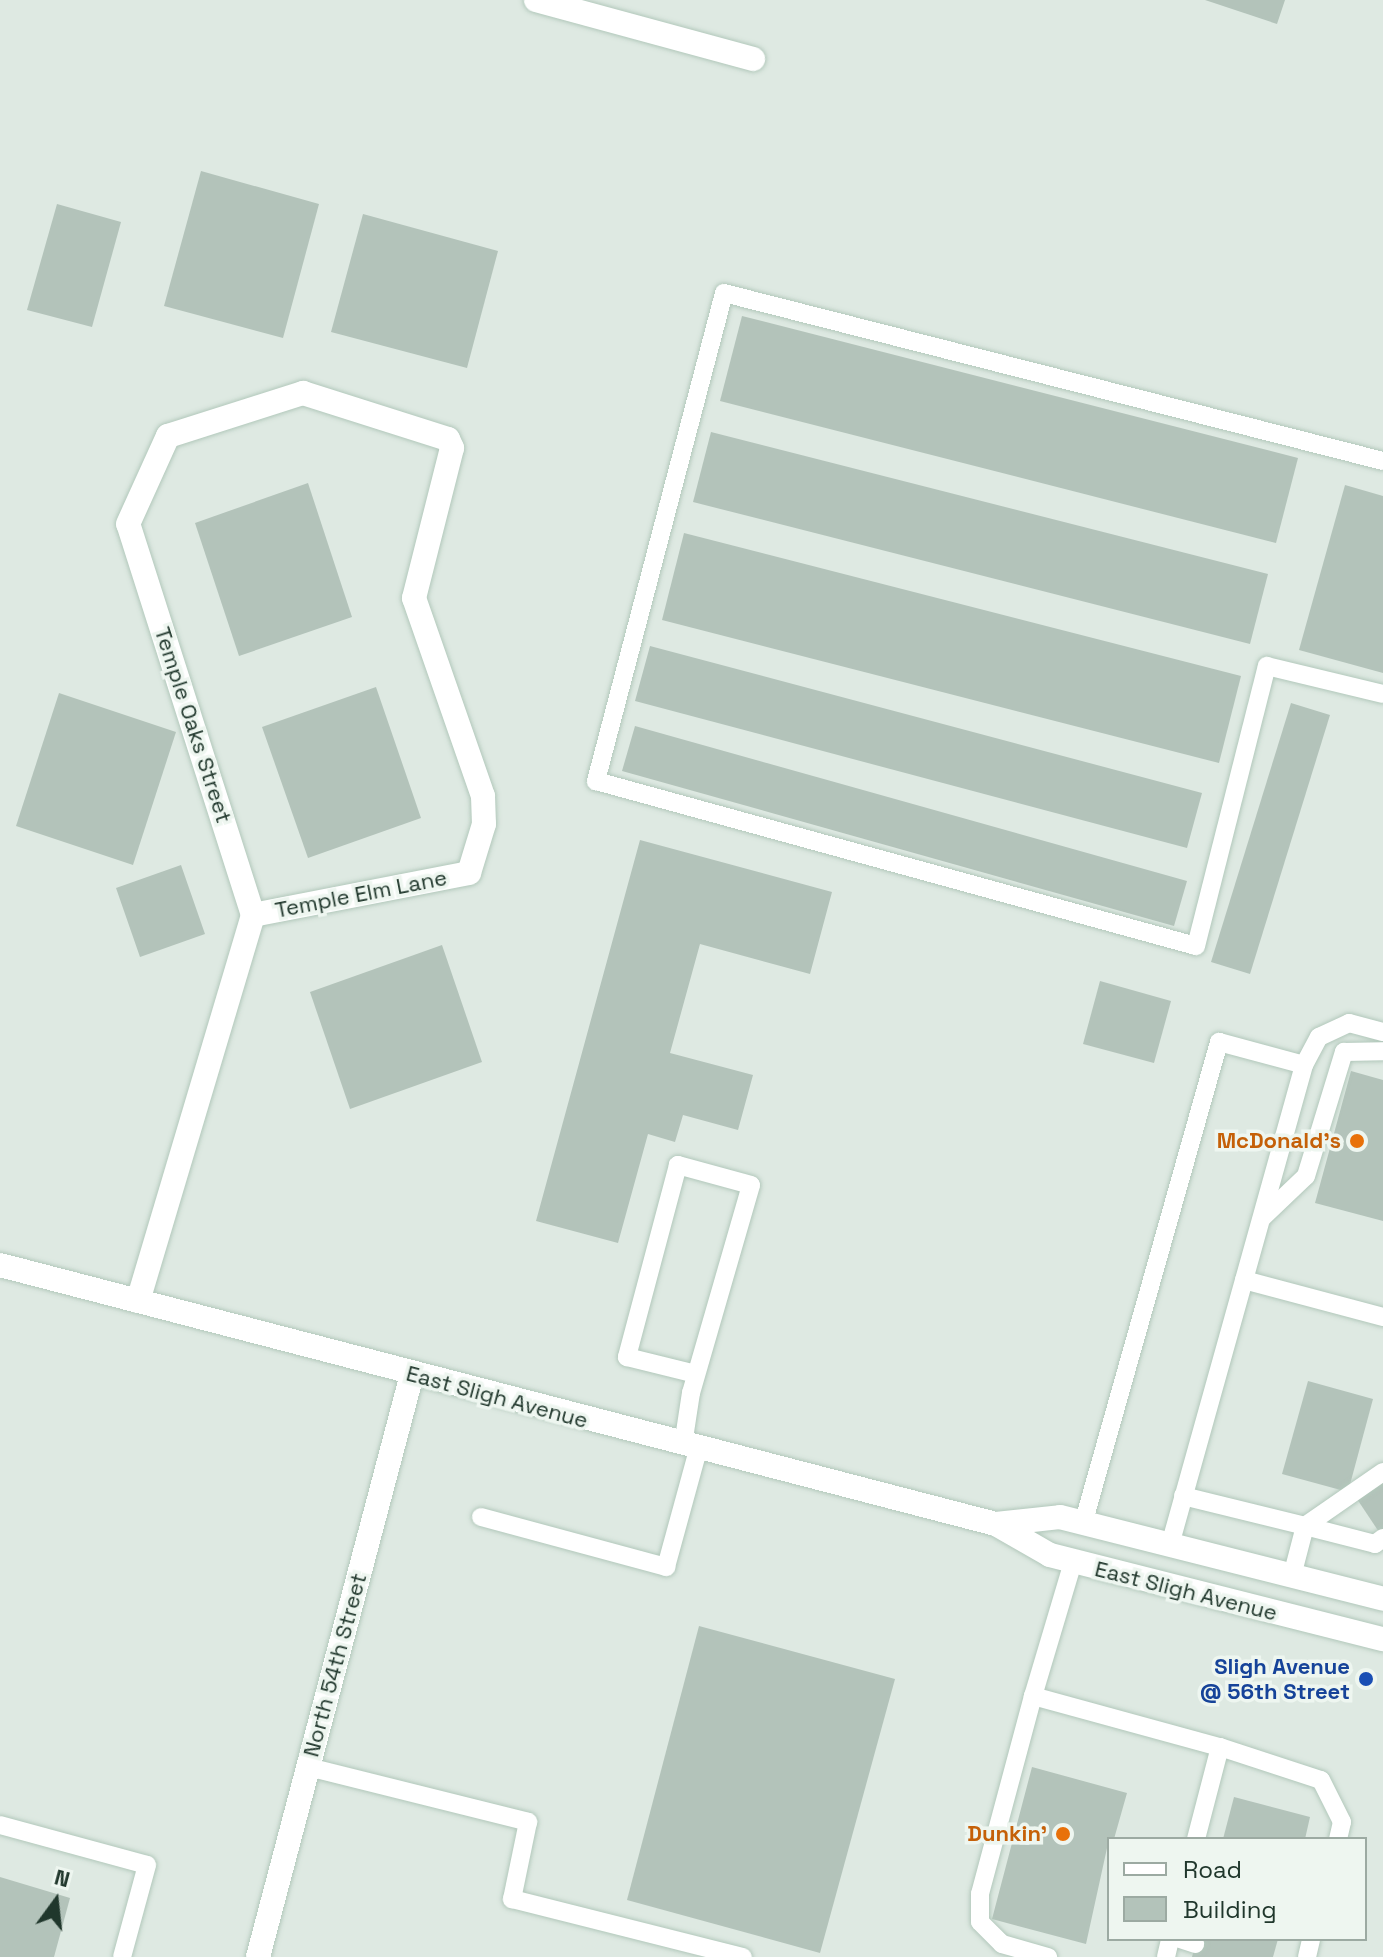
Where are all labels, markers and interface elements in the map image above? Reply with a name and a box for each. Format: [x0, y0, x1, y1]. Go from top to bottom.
street label: Temple Oaks Street [149, 624, 237, 826]
street label: Temple Elm Lane [273, 864, 449, 924]
place label: McDonald's [1217, 1128, 1341, 1154]
marker: McDonald's [1348, 1132, 1366, 1150]
street label: East Sligh Avenue [403, 1360, 591, 1434]
street label: East Sligh Avenue [1092, 1556, 1280, 1626]
street label: North 54th Street [298, 1570, 372, 1760]
place label: Sligh Avenue @ 56th Street [1199, 1653, 1350, 1704]
marker: Sligh Avenue @ 56th Street [1357, 1670, 1375, 1688]
place label: Dunkin' [967, 1821, 1047, 1847]
marker: Dunkin' [1054, 1825, 1072, 1843]
legend [1107, 1837, 1367, 1941]
text: Road [1183, 1854, 1242, 1885]
north arrow [16, 1861, 96, 1941]
text: N [51, 1862, 73, 1893]
text: Building [1183, 1894, 1277, 1925]

